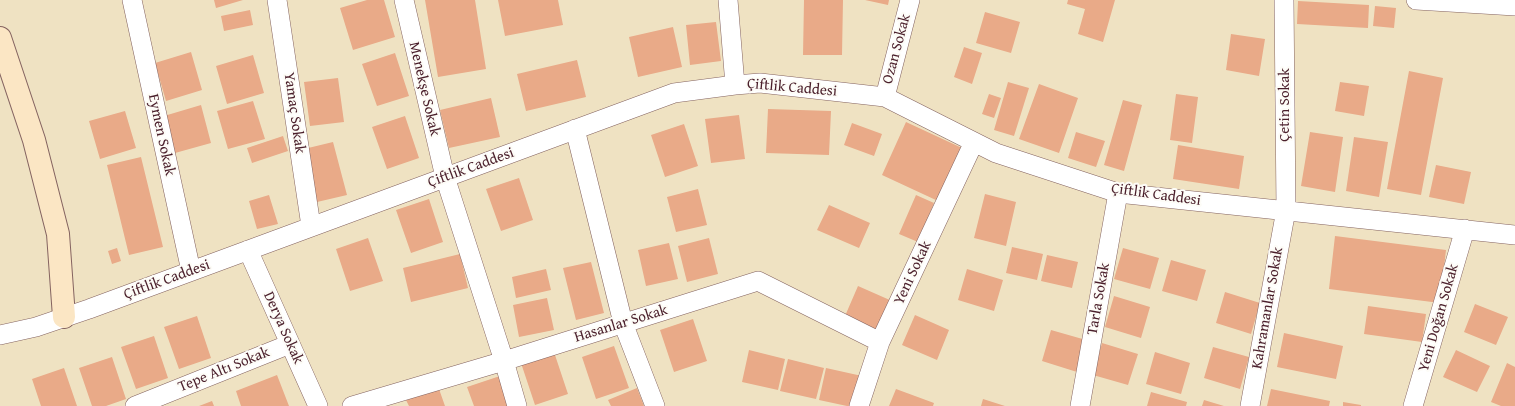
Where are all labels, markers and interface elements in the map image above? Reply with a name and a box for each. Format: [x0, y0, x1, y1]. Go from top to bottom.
street label: Ozan Sokak [879, 12, 915, 86]
street label: Menekşe Sokak [404, 40, 444, 138]
street label: Çetin Sokak [1276, 68, 1294, 142]
street label: Yamaç Sokak [279, 71, 309, 155]
street label: Çiftlik Caddesi [746, 75, 838, 101]
street label: Eymen Sokak [144, 92, 178, 178]
street label: Çiftlik Caddesi [426, 144, 516, 192]
street label: Çiftlik Caddesi [1110, 180, 1202, 210]
street label: Yeni Sokak [890, 238, 936, 308]
street label: Kahramanlar Sokak [1248, 246, 1288, 370]
street label: Çiftlik Caddesi [122, 256, 212, 304]
street label: Tarla Sokak [1084, 261, 1114, 337]
street label: Yeni Doğan Sokak [1415, 262, 1463, 374]
street label: Derya Sokak [259, 289, 307, 367]
street label: Hasanlar Sokak [572, 301, 670, 347]
street label: Tepe Altı Sokak [176, 344, 272, 396]

